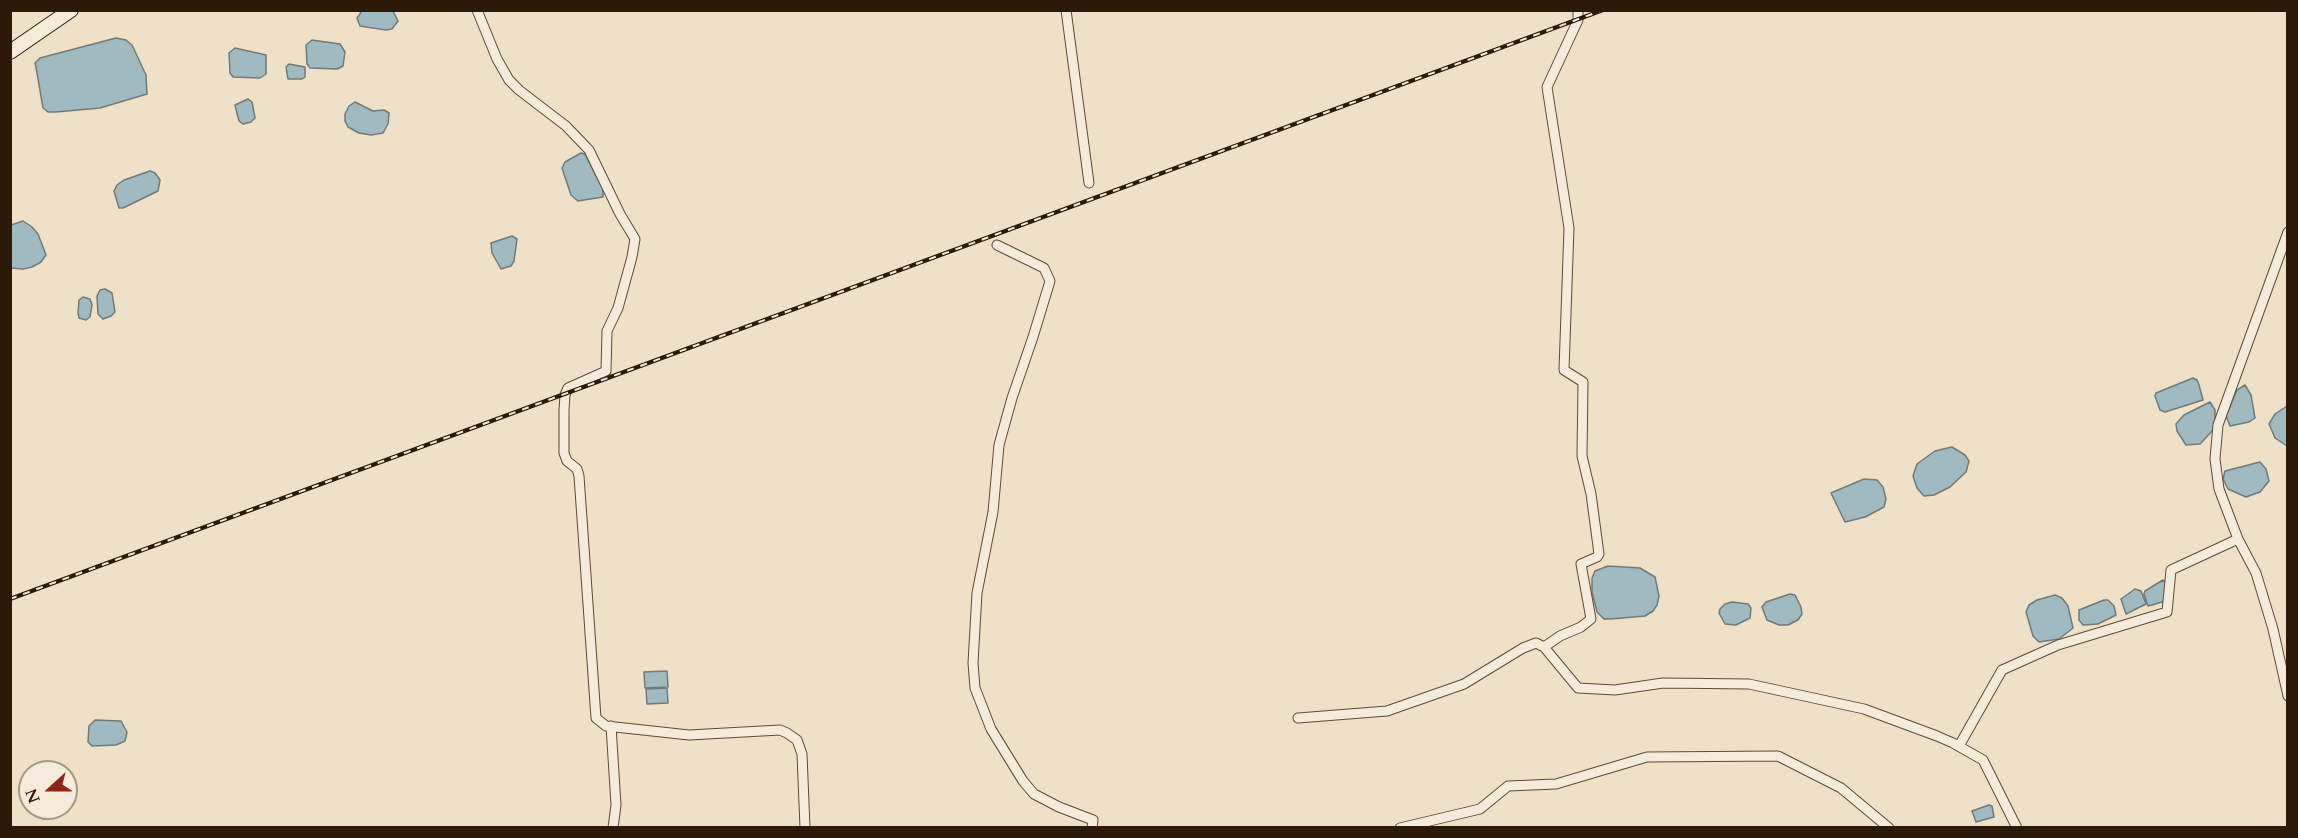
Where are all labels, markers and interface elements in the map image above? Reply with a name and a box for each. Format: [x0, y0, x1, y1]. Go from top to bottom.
north arrow [18, 760, 78, 820]
text: N [20, 785, 46, 806]

